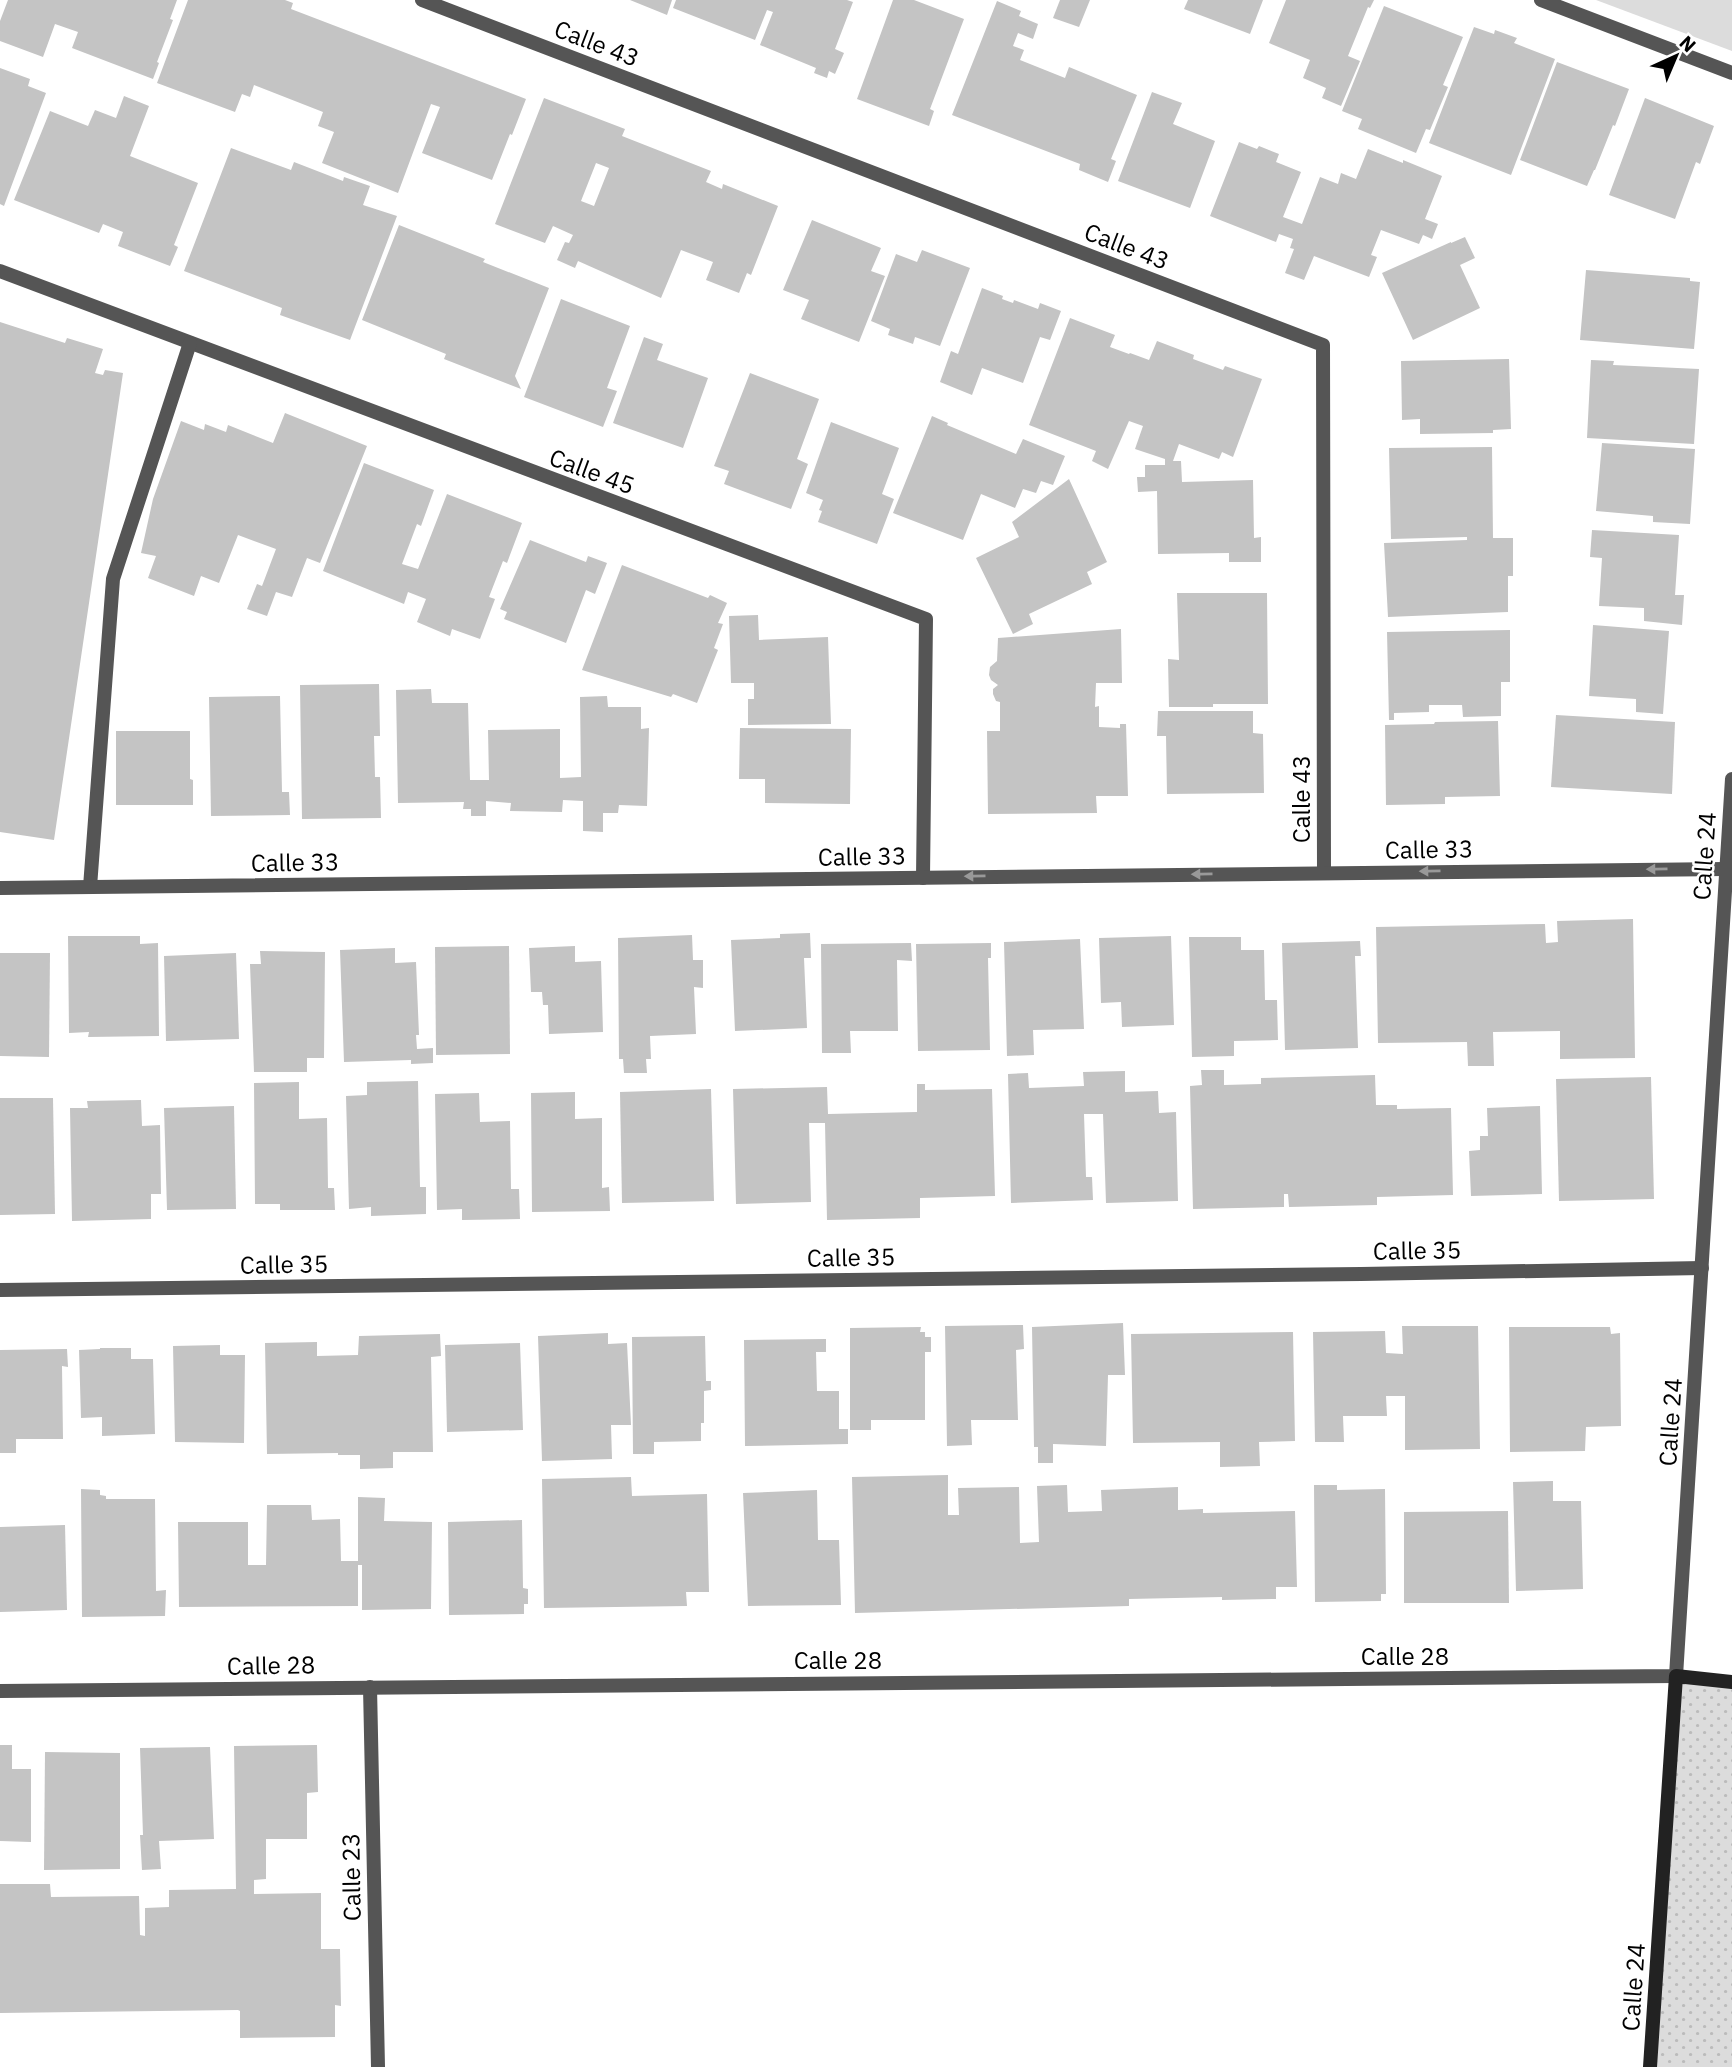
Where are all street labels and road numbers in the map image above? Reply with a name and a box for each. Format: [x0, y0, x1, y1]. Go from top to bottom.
street label: Calle 43 [550, 12, 644, 74]
street label: Calle 43 [1080, 215, 1174, 277]
street label: Calle 45 [545, 441, 639, 501]
street label: Calle 43 [1285, 755, 1317, 843]
street label: Calle 24 [1685, 811, 1723, 901]
street label: Calle 33 [1385, 832, 1473, 866]
street label: Calle 33 [818, 839, 906, 873]
street label: Calle 33 [251, 845, 339, 879]
street label: Calle 35 [1373, 1233, 1461, 1267]
street label: Calle 35 [807, 1240, 895, 1274]
street label: Calle 35 [240, 1247, 328, 1281]
street label: Calle 24 [1651, 1377, 1689, 1467]
street label: Calle 28 [1361, 1640, 1449, 1672]
street label: Calle 28 [794, 1644, 882, 1676]
street label: Calle 28 [227, 1648, 315, 1682]
street label: Calle 23 [334, 1833, 368, 1921]
street label: Calle 24 [1614, 1942, 1652, 2032]

